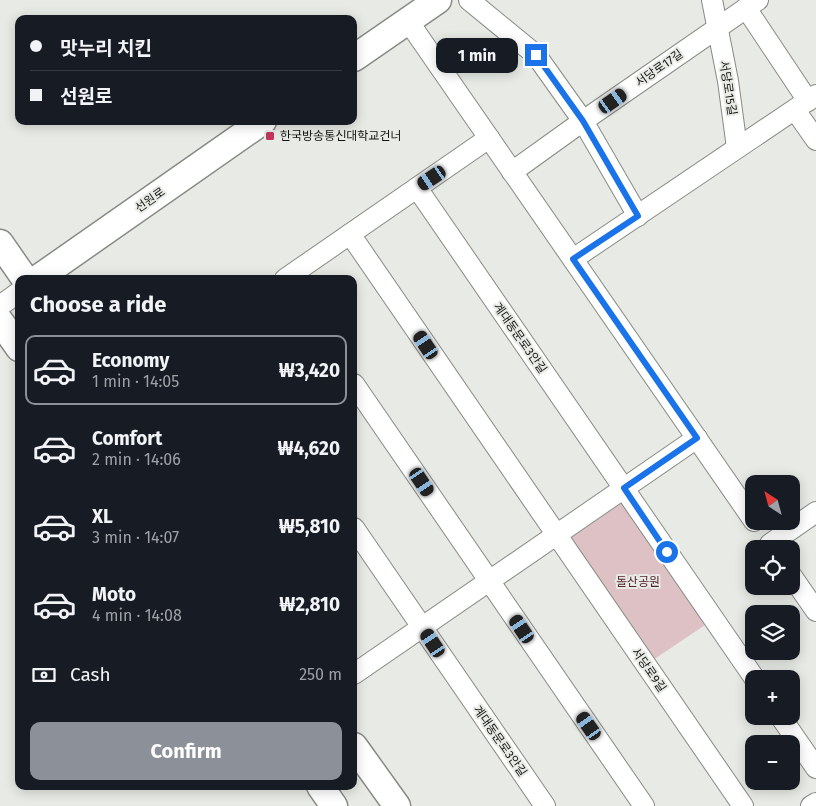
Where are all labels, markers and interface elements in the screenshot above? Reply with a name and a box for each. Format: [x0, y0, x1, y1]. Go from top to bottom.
text: 맛누리 치킨 [60, 37, 152, 60]
callout: 1 min [436, 38, 518, 72]
route end [525, 44, 547, 66]
text: 1 min [458, 46, 496, 65]
street label: 서당로17길 [633, 47, 685, 89]
street label: 서당로15길 [717, 60, 739, 116]
text: 선원로 [60, 85, 112, 108]
car [596, 86, 629, 116]
place label: 한국방송통신대학교건너 [280, 129, 401, 143]
marker: 한국방송통신대학교건너 [264, 130, 276, 142]
car [415, 163, 448, 193]
street label: 선원로 [132, 185, 168, 215]
text: Choose a ride [30, 291, 166, 318]
street label: 계대동문로3안길 [490, 300, 550, 376]
car [411, 328, 440, 362]
icon: car [32, 348, 77, 393]
text: Economy [92, 349, 169, 372]
text: ₩3,420 [279, 359, 340, 382]
text: 1 min · 14:05 [92, 372, 179, 391]
icon: car [32, 426, 77, 471]
text: Comfort [92, 427, 162, 450]
text: ₩4,620 [277, 437, 340, 460]
text: 2 min · 14:06 [92, 450, 181, 469]
car [407, 465, 436, 499]
north arrow [745, 475, 800, 530]
map controls [745, 475, 800, 790]
icon: car [32, 504, 77, 549]
text: XL [92, 505, 113, 528]
text: ₩5,810 [279, 515, 340, 538]
text: 3 min · 14:07 [92, 528, 179, 547]
button: locate [745, 540, 800, 595]
route start [656, 541, 678, 563]
park label: 돌산공원 [616, 575, 660, 589]
icon: car [32, 582, 77, 627]
text: Moto [92, 583, 136, 606]
text: ₩2,810 [279, 593, 340, 616]
button: layers [745, 605, 800, 660]
text: 4 min · 14:08 [92, 606, 182, 625]
car [507, 612, 536, 646]
car [418, 626, 447, 660]
street label: 서당로9길 [629, 645, 669, 695]
icon: cash [30, 661, 58, 689]
text: Cash [70, 663, 111, 686]
text: 250 m [299, 665, 342, 684]
button: + [745, 670, 800, 725]
street label: 계대동문로3안길 [470, 703, 530, 779]
car [574, 709, 603, 743]
button: Confirm [30, 722, 342, 780]
button: − [745, 735, 800, 790]

